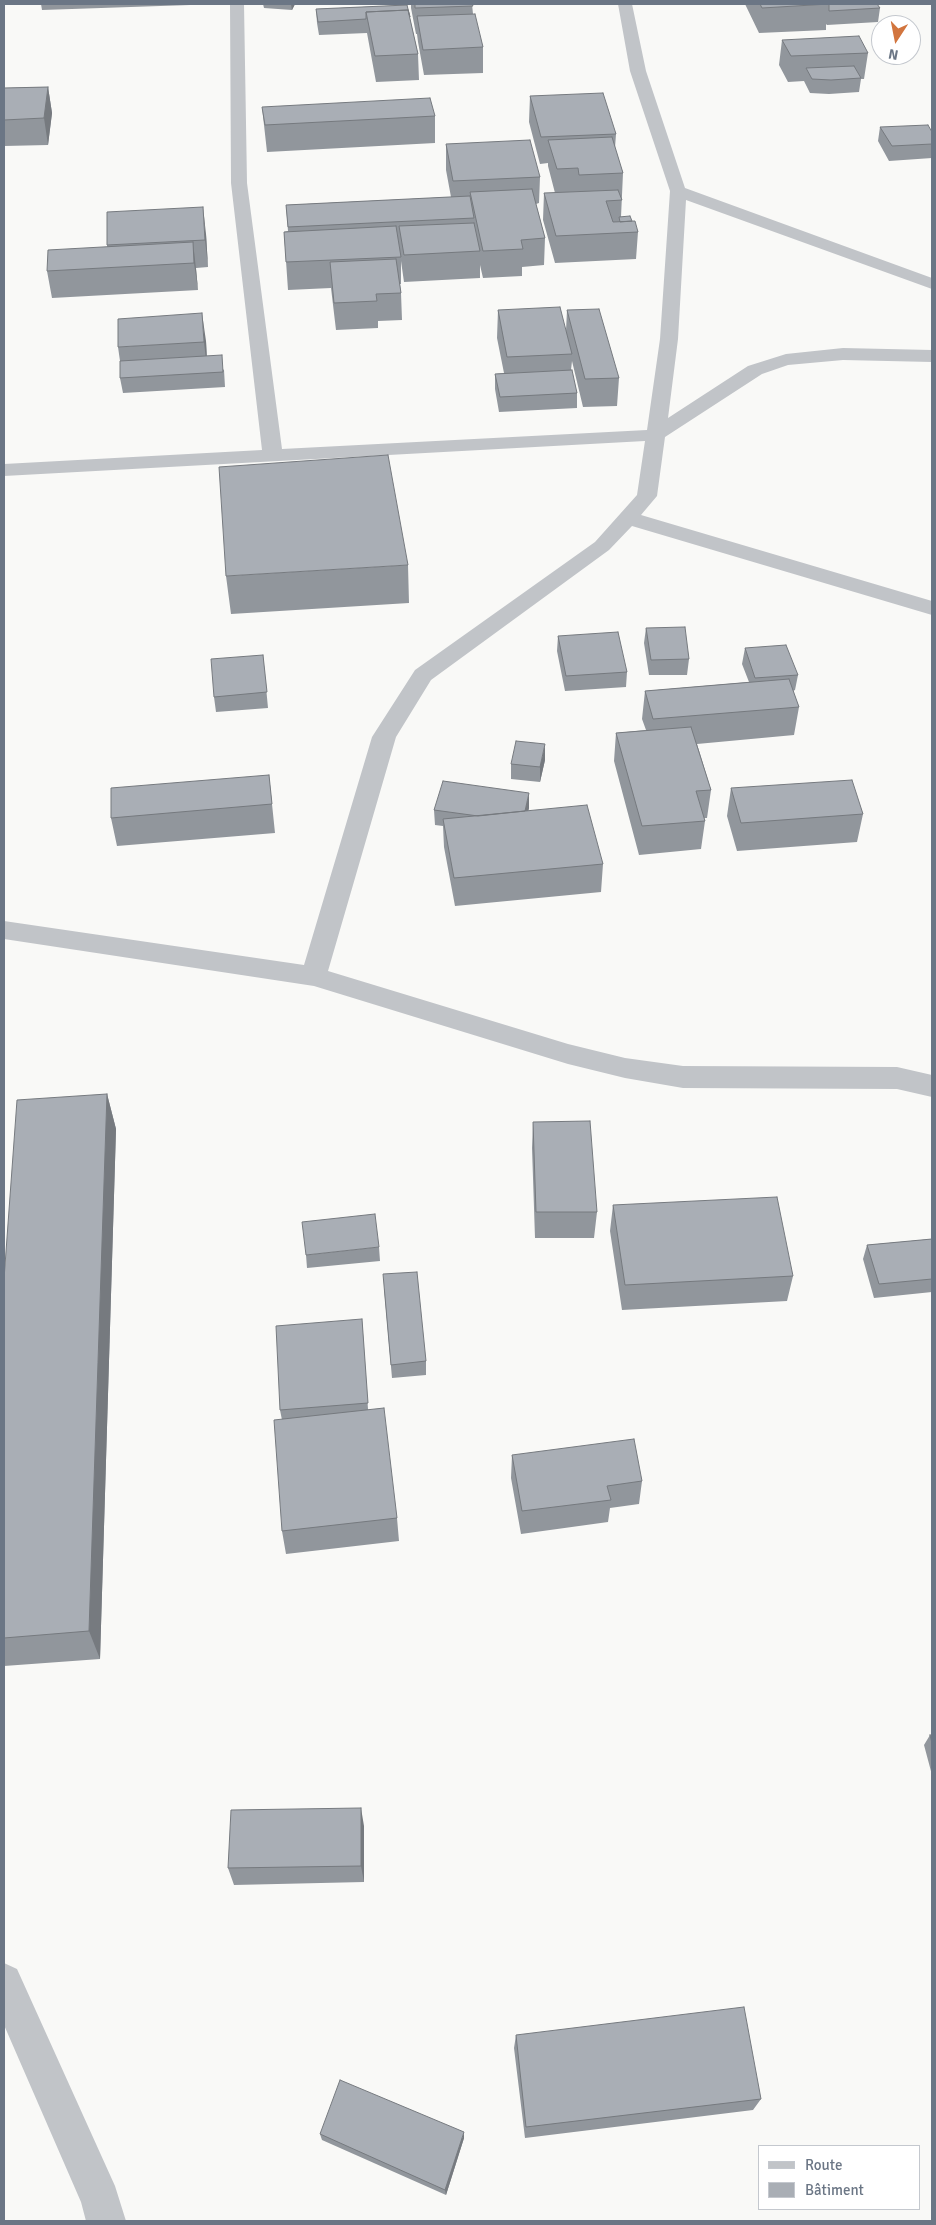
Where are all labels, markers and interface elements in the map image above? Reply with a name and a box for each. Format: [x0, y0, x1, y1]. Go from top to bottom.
north arrow [871, 15, 921, 65]
text: N [887, 45, 900, 64]
legend [758, 2145, 921, 2210]
text: Route [805, 2156, 842, 2174]
text: Bâtiment [805, 2181, 864, 2199]

